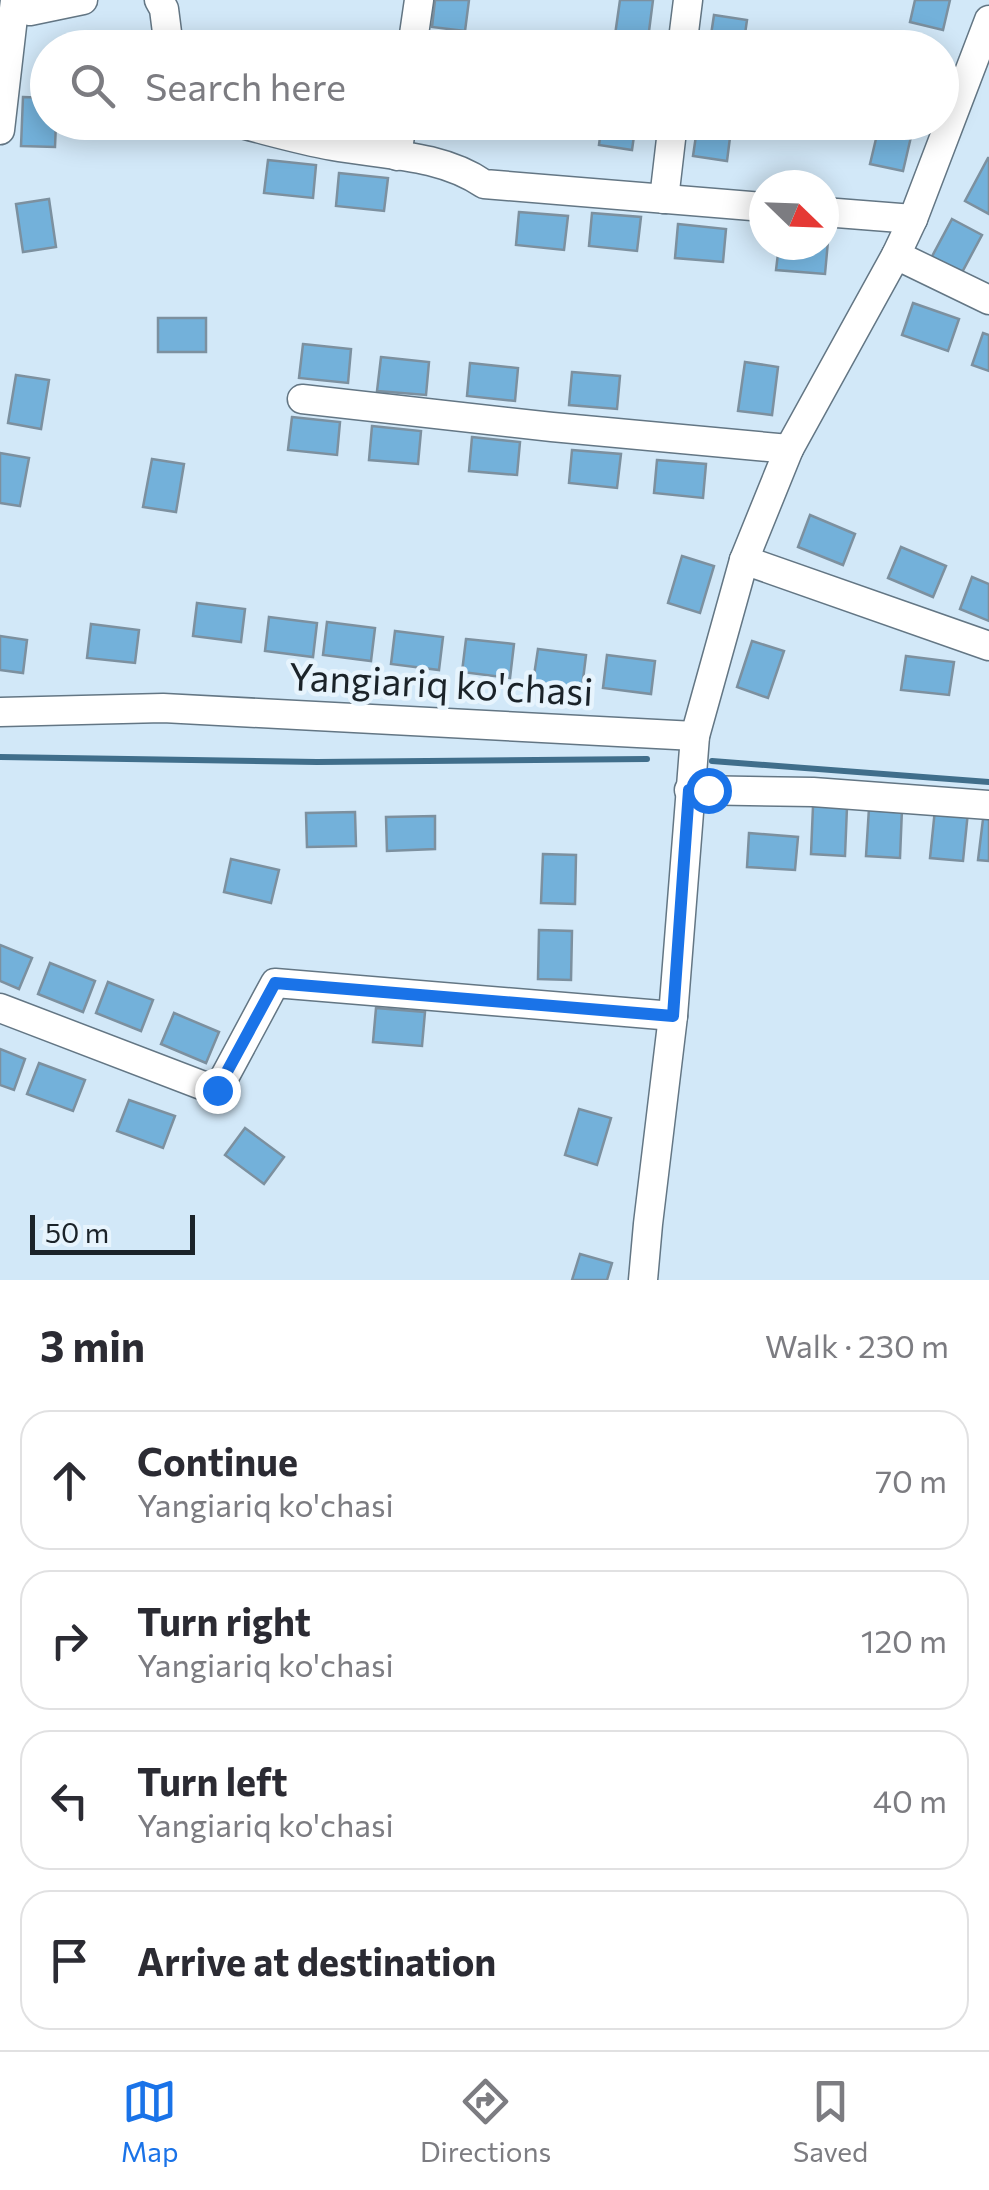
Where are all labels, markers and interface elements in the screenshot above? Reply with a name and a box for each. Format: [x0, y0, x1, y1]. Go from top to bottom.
search box [30, 30, 959, 140]
icon: search [65, 58, 120, 113]
text: Search here [145, 62, 346, 109]
north arrow [749, 170, 839, 260]
street label: Yangiariq ko'chasi [288, 651, 595, 714]
route start [686, 768, 732, 814]
route end [195, 1068, 241, 1114]
scale bar [30, 1210, 195, 1254]
text: 50 m [45, 1215, 109, 1249]
text: 3 min [40, 1319, 145, 1371]
text: Walk · 230 m [765, 1325, 949, 1365]
text: Continue [137, 1437, 298, 1484]
icon: ahead [42, 1453, 97, 1508]
text: 70 m [875, 1460, 947, 1500]
text: Yangiariq ko'chasi [137, 1484, 394, 1524]
text: Turn right [137, 1597, 311, 1644]
icon: right [42, 1613, 97, 1668]
text: 120 m [861, 1620, 947, 1660]
text: Yangiariq ko'chasi [137, 1644, 394, 1684]
text: Turn left [137, 1757, 288, 1804]
icon: left [42, 1773, 97, 1828]
text: 40 m [873, 1780, 947, 1820]
text: Yangiariq ko'chasi [137, 1804, 394, 1844]
icon: arrive [42, 1933, 97, 1988]
text: Arrive at destination [137, 1937, 496, 1984]
tab: Map [121, 2074, 178, 2168]
tab: Directions [420, 2074, 551, 2168]
tab: Saved [793, 2074, 868, 2168]

